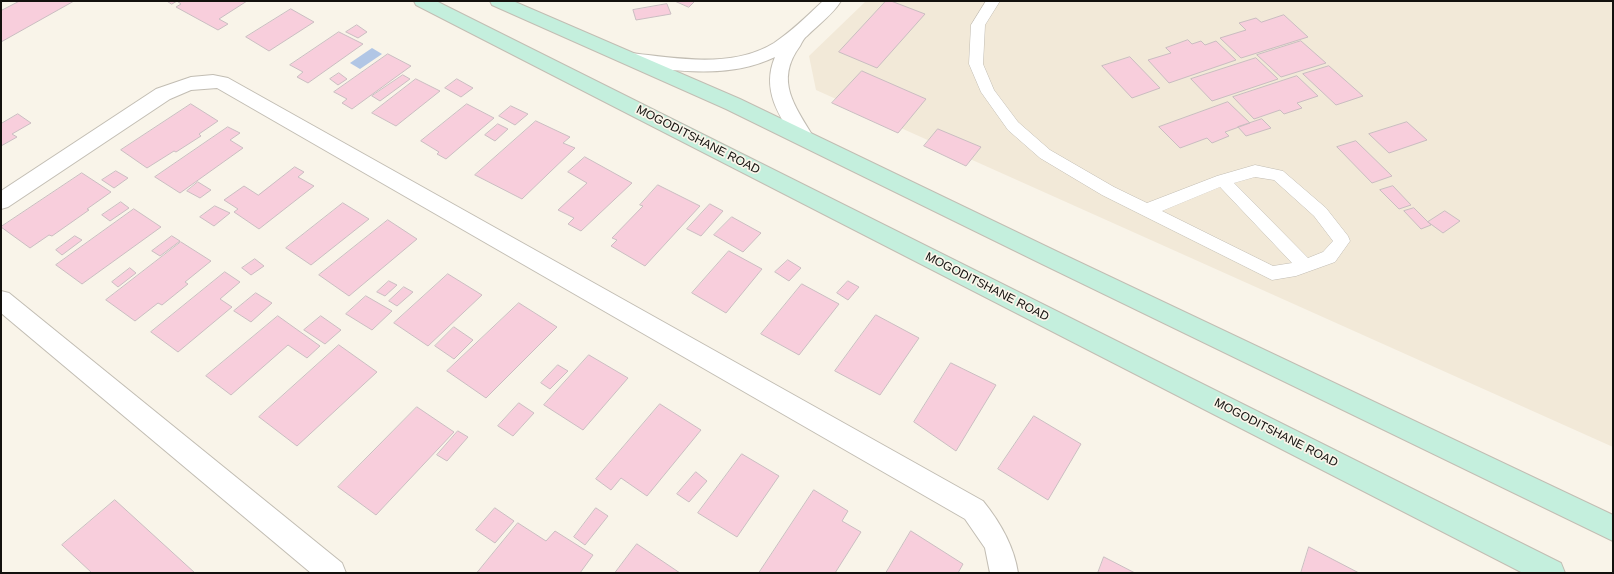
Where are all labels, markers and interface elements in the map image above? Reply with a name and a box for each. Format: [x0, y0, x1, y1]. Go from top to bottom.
street label: MOGODITSHANE ROAD [634, 103, 762, 177]
street label: MOGODITSHANE ROAD [923, 250, 1051, 324]
street label: MOGODITSHANE ROAD [1212, 396, 1340, 470]

